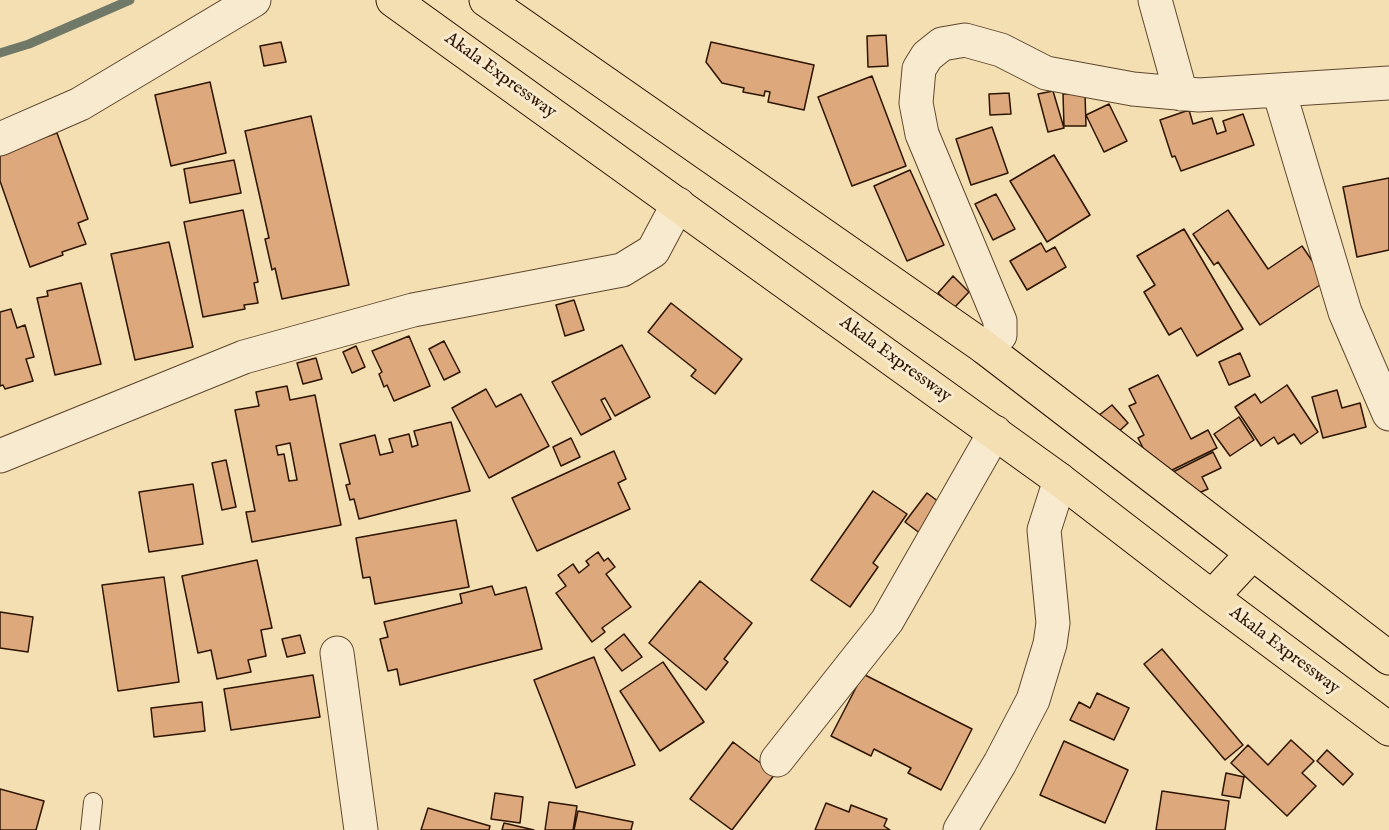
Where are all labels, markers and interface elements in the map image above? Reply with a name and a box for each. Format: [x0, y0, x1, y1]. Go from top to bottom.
street label: Akala Expressway [440, 28, 560, 124]
street label: Akala Expressway [835, 312, 955, 408]
street label: Akala Expressway [1224, 602, 1344, 700]

